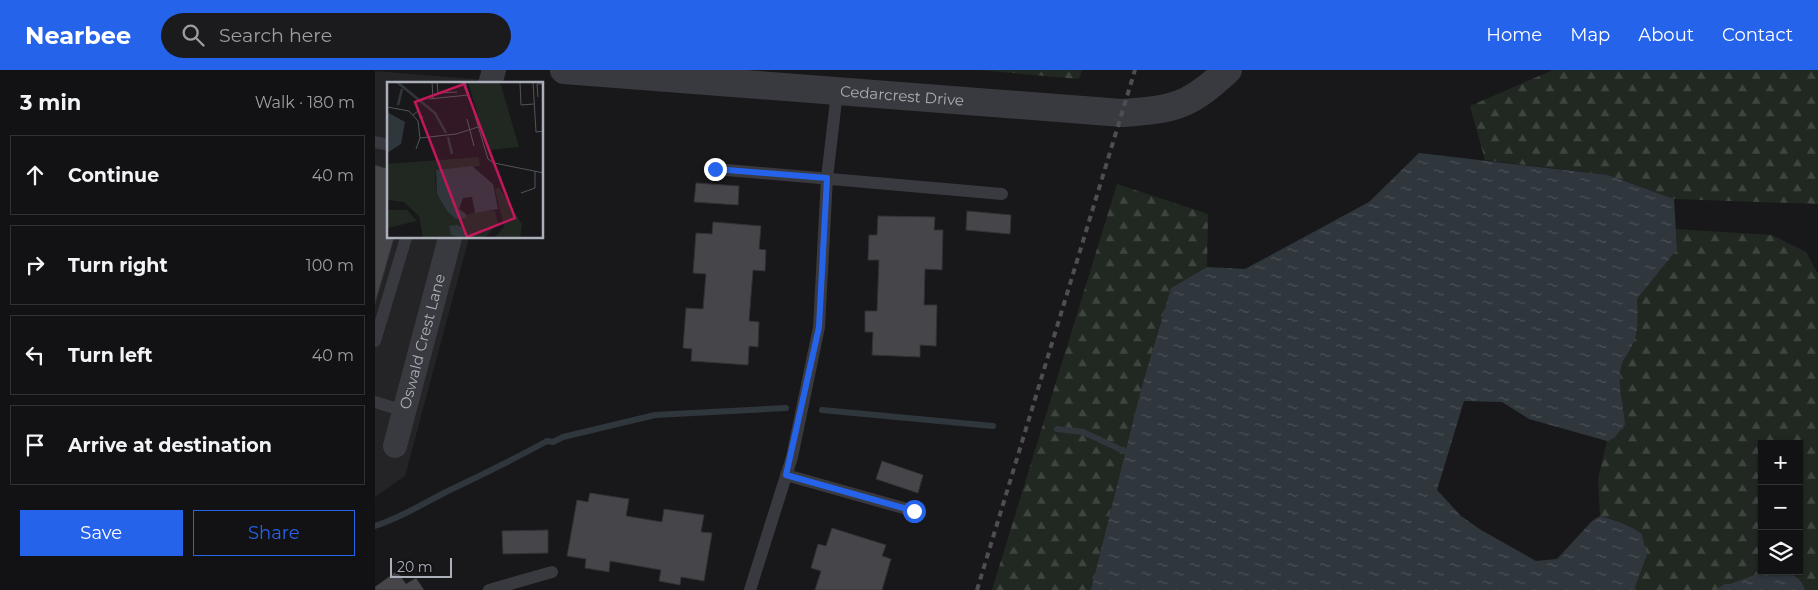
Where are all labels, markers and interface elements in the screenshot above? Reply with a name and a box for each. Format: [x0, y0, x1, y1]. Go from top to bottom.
search box [161, 13, 511, 58]
text: Nearbee [25, 21, 131, 50]
icon: search [179, 21, 207, 49]
text: Search here [219, 24, 332, 47]
text: Home [1486, 24, 1542, 46]
text: Map [1570, 24, 1610, 46]
text: About [1638, 24, 1694, 46]
text: Contact [1722, 24, 1793, 46]
street label: Cedarcrest Drive [839, 81, 965, 110]
inset map [387, 82, 544, 239]
text: 3 min [20, 90, 81, 115]
text: Walk · 180 m [255, 93, 355, 112]
route end [704, 158, 727, 181]
icon: ahead [21, 161, 49, 189]
text: Continue [68, 164, 159, 187]
text: 40 m [312, 166, 354, 185]
icon: right [21, 251, 49, 279]
text: Turn right [68, 254, 168, 277]
text: 100 m [306, 256, 354, 275]
street label: Oswald Crest Lane [395, 272, 449, 411]
icon: left [21, 341, 49, 369]
text: Turn left [68, 344, 153, 367]
text: 40 m [312, 346, 354, 365]
icon: arrive [21, 431, 49, 459]
text: Arrive at destination [68, 434, 272, 457]
map controls [1758, 440, 1803, 575]
button: + [1758, 440, 1803, 485]
button: − [1758, 485, 1803, 530]
route start [903, 500, 926, 523]
button: Save [20, 510, 183, 556]
button: Share [193, 510, 355, 556]
button: layers [1758, 530, 1803, 575]
scale bar [390, 555, 453, 578]
text: 20 m [397, 558, 433, 576]

